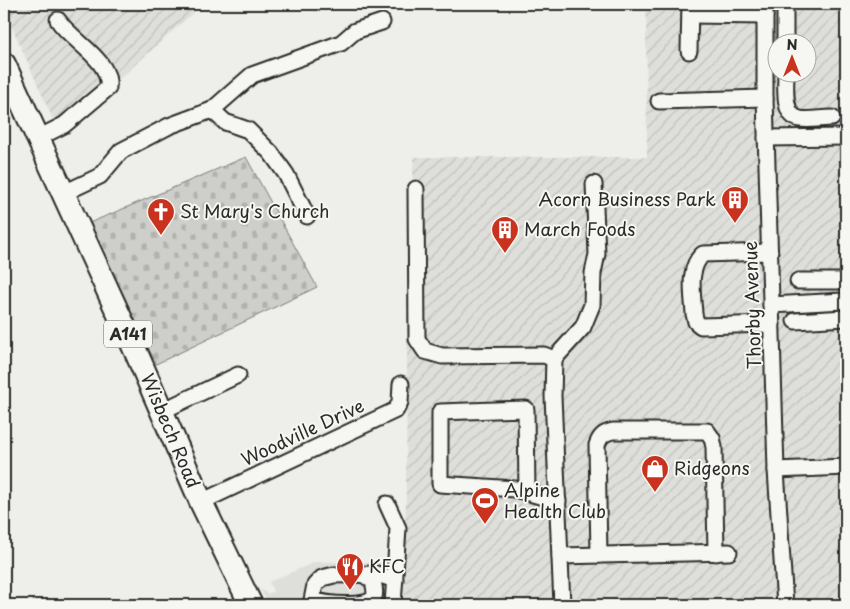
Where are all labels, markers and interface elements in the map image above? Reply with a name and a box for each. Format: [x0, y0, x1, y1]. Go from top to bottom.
north arrow [768, 32, 818, 82]
text: N [786, 34, 798, 55]
place label: Acorn Business Park [538, 185, 716, 212]
building icon: Acorn Business Park [720, 185, 750, 224]
church icon: St Mary's Church [146, 197, 176, 236]
place label: St Mary's Church [180, 197, 329, 224]
building icon: March Foods [490, 215, 520, 254]
place label: March Foods [524, 215, 636, 242]
street label: Thorby Avenue [736, 240, 767, 370]
road number: A141 [104, 320, 152, 348]
street label: Wisbech Road [135, 369, 208, 492]
street label: Woodville Drive [236, 391, 368, 472]
shop icon: Ridgeons [640, 454, 670, 493]
place label: Ridgeons [674, 454, 750, 481]
place label: Alpine Health Club [504, 476, 606, 524]
sports icon: Alpine Health Club [470, 486, 500, 525]
restaurant icon: KFC [335, 552, 365, 591]
place label: KFC [369, 552, 405, 579]

